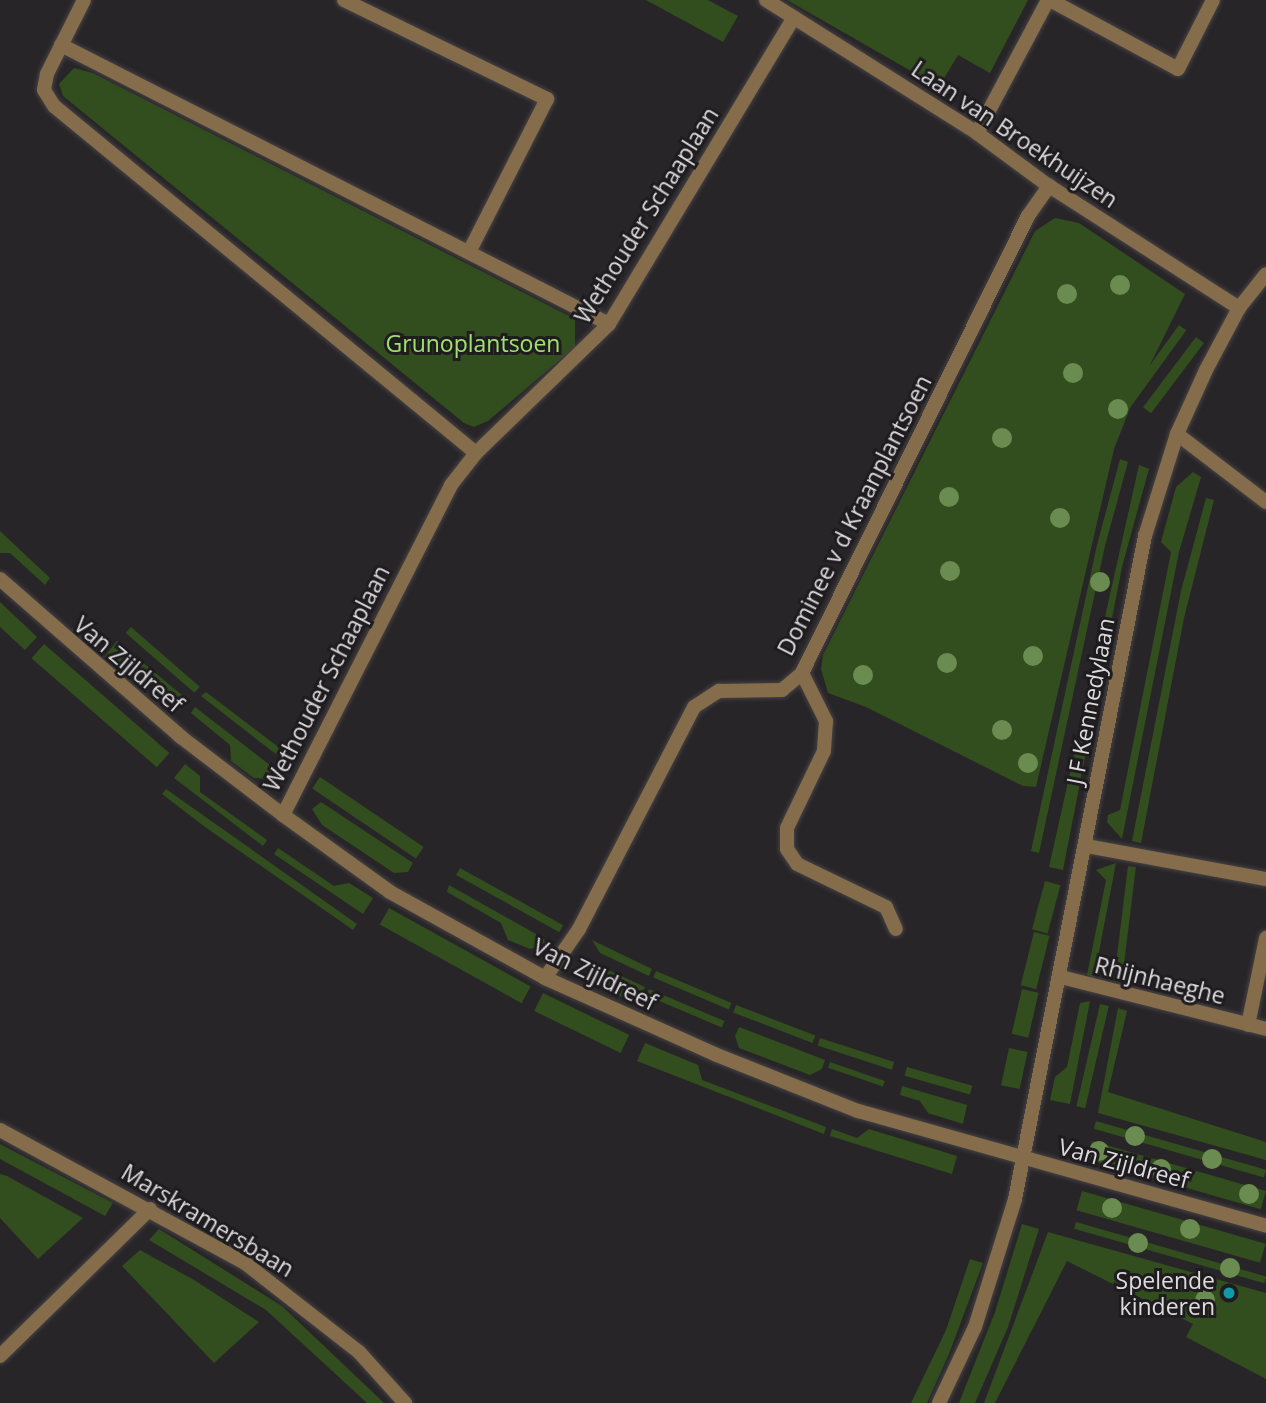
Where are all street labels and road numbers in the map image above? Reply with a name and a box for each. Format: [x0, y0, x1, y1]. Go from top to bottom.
street label: Laan van Broekhuijzen [907, 55, 1123, 213]
street label: Wethouder Schaaplaan [568, 102, 724, 328]
street label: Dominee v d Kraanplantsoen [771, 370, 937, 660]
street label: Wethouder Schaaplaan [257, 561, 395, 795]
street label: Van Zijldreef [69, 610, 189, 718]
street label: J F Kennedylaan [1060, 615, 1120, 787]
street label: Van Zijldreef [529, 932, 661, 1016]
street label: Rhijnhaeghe [1092, 950, 1228, 1010]
street label: Van Zijldreef [1056, 1132, 1192, 1194]
street label: Marskramersbaan [117, 1158, 299, 1282]

